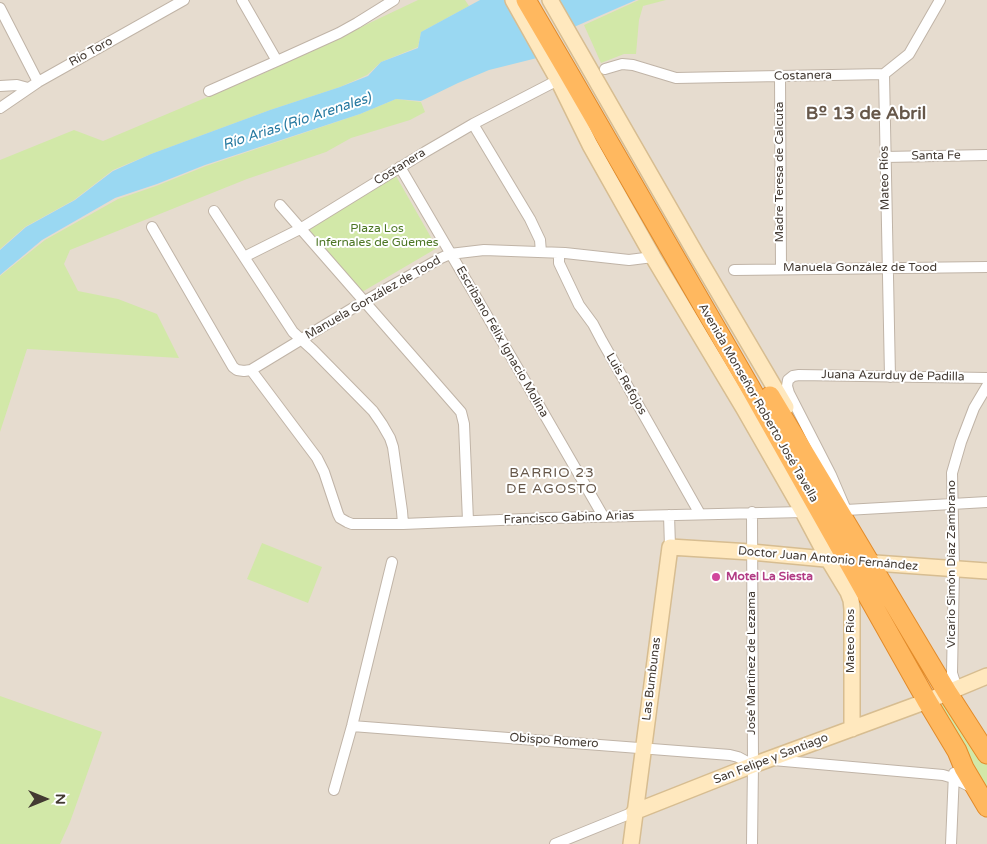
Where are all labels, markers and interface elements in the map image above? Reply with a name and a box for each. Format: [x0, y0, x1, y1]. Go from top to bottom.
street label: Río Toro [67, 34, 115, 70]
street label: Costanera [774, 68, 832, 84]
water label: Río Arias (Río Arenales) [221, 90, 373, 154]
street label: Madre Teresa de Calcuta [773, 102, 787, 242]
district label: Bº 13 de Abril [806, 103, 926, 125]
street label: Costanera [372, 146, 428, 188]
street label: Mateo Ríos [877, 146, 893, 210]
street label: Santa Fe [911, 148, 961, 164]
park label: Plaza Los Infernales de Güemes [315, 222, 439, 250]
street label: Manuela González de Tood [303, 253, 443, 343]
street label: Manuela González de Tood [783, 261, 937, 275]
street label: Escribano Félix Ignacio Molina [453, 264, 551, 420]
street label: Avenida Monseñor Roberto José Tavella [695, 301, 821, 505]
street label: Luis Refojos [602, 350, 650, 418]
street label: Juana Azurduy de Padilla [821, 368, 965, 384]
district label: BARRIO 23 DE AGOSTO [505, 465, 599, 498]
street label: Vicario Simón Díaz Zambrano [945, 480, 959, 648]
street label: Francisco Gabino Arias [503, 509, 635, 527]
street label: Doctor Juan Antonio Fernández [737, 544, 919, 574]
place label: Motel La Siesta [726, 570, 813, 584]
marker: Motel La Siesta [710, 571, 722, 583]
street label: José Martínez de Lezama [745, 591, 759, 735]
street label: Mateo Ríos [844, 609, 858, 673]
street label: Las Bumbunas [640, 637, 664, 721]
street label: San Felipe y Santiago [712, 730, 830, 788]
street label: Obispo Romero [509, 731, 599, 751]
north arrow [20, 774, 70, 824]
text: N [52, 793, 69, 805]

